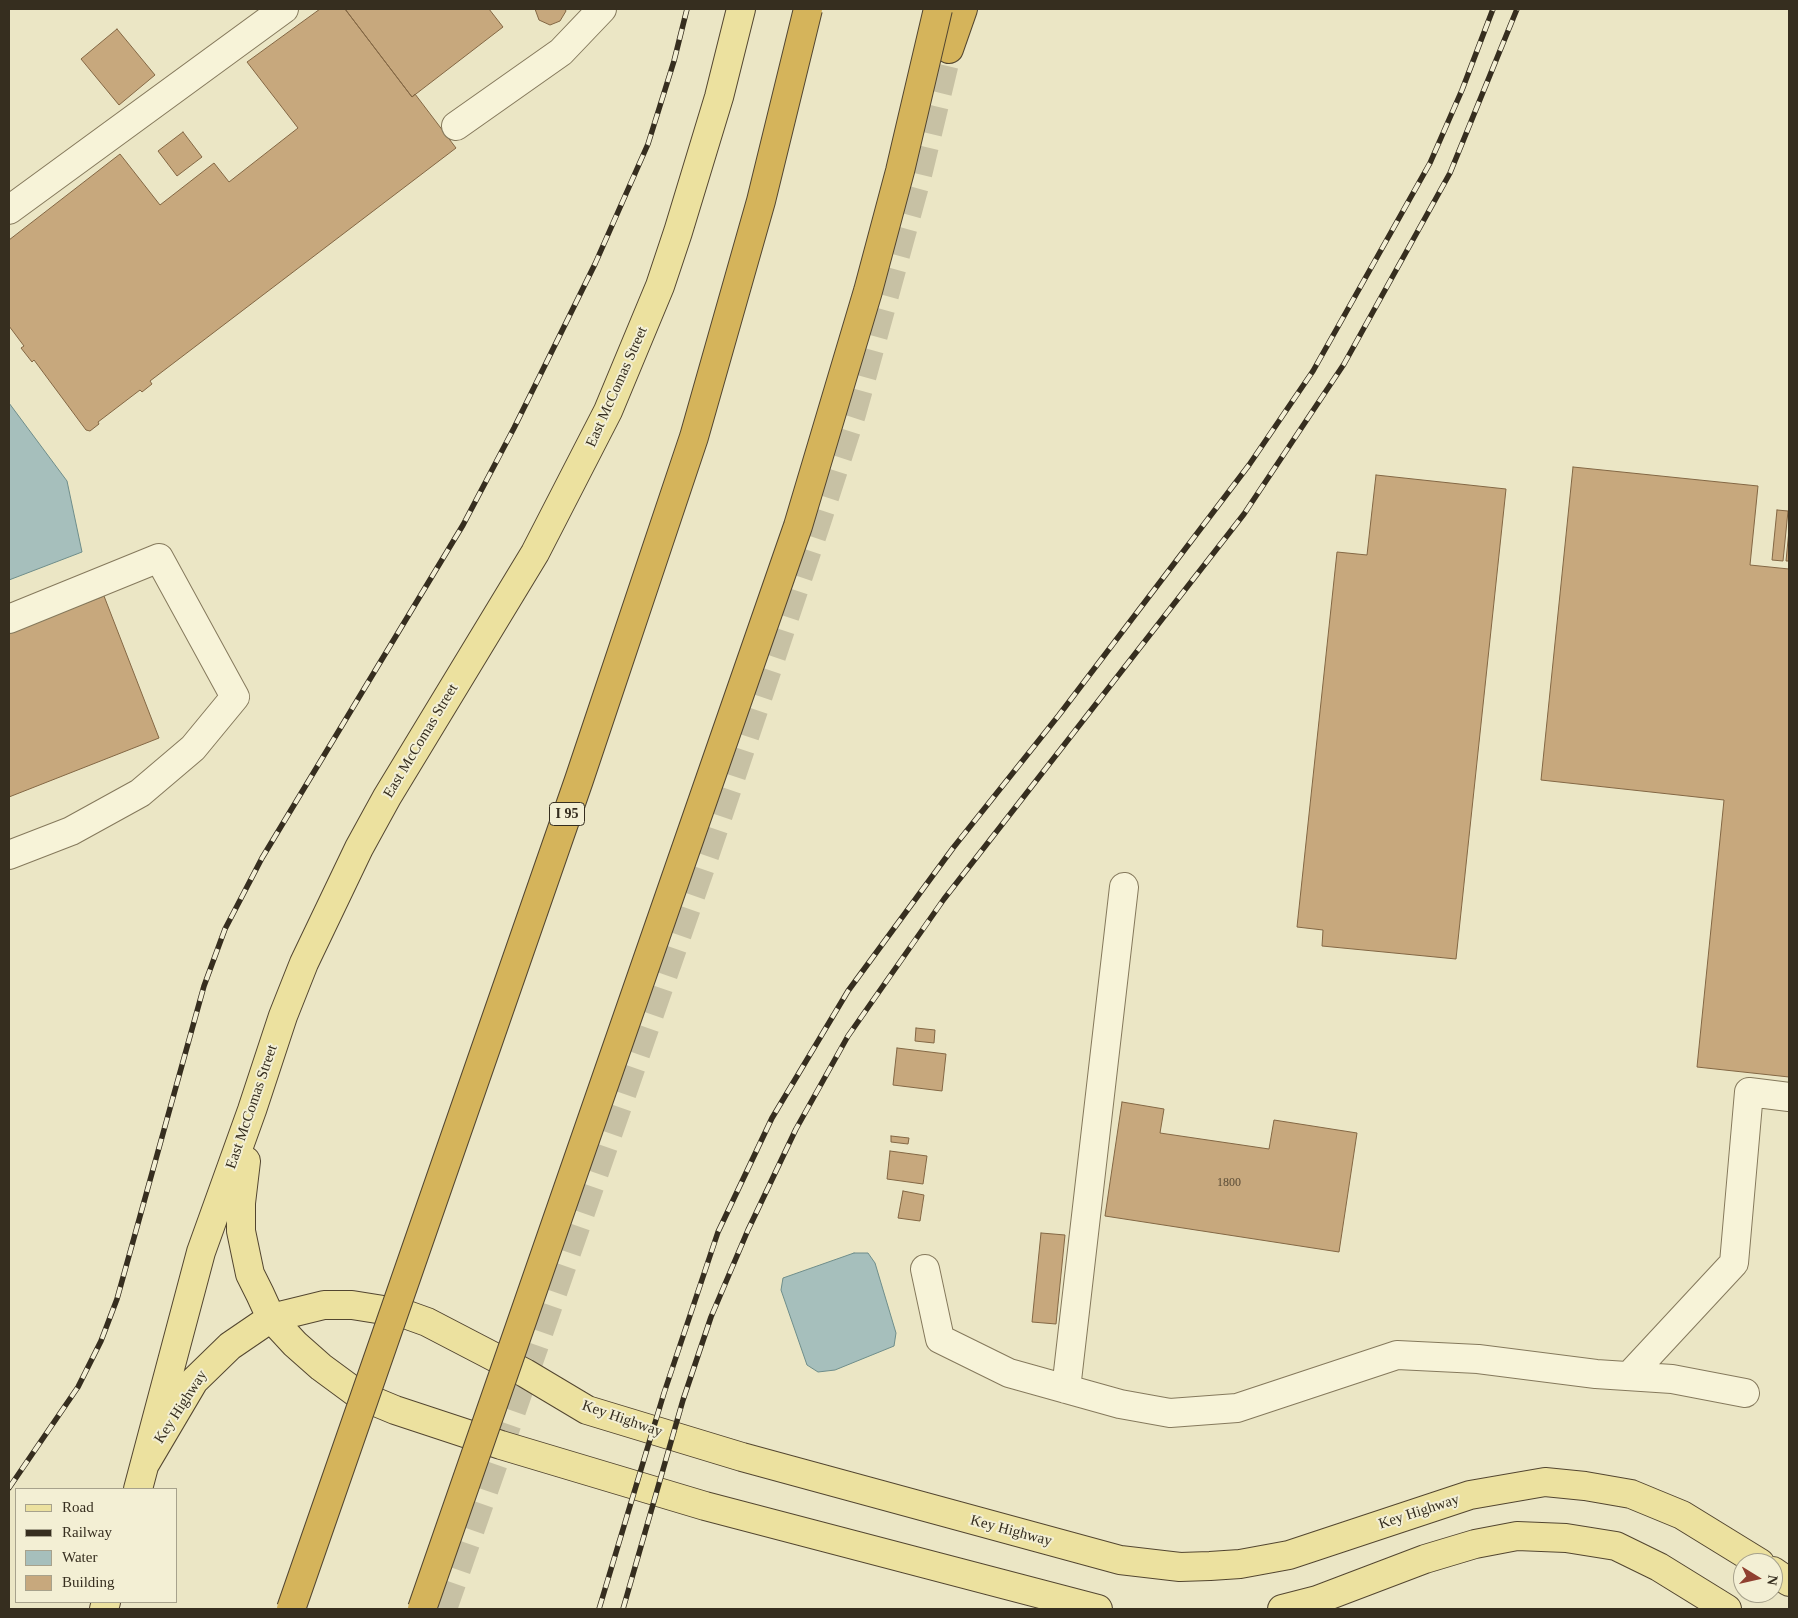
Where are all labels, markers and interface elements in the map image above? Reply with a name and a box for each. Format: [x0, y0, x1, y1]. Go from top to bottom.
street label: East McComas Street [582, 324, 652, 450]
street label: East McComas Street [380, 681, 462, 801]
road number: I 95 [550, 802, 584, 826]
street label: East McComas Street [222, 1043, 282, 1171]
house number: 1800 [1217, 1176, 1241, 1190]
street label: Key Highway [151, 1367, 211, 1447]
street label: Key Highway [579, 1397, 665, 1441]
legend [15, 1488, 178, 1603]
street label: Key Highway [1376, 1491, 1462, 1533]
text: Road [62, 1499, 94, 1515]
street label: Key Highway [968, 1511, 1054, 1551]
text: Railway [62, 1524, 112, 1540]
text: Water [62, 1549, 97, 1565]
north arrow [1733, 1553, 1783, 1603]
text: Building [62, 1574, 115, 1590]
text: N [1764, 1574, 1781, 1586]

